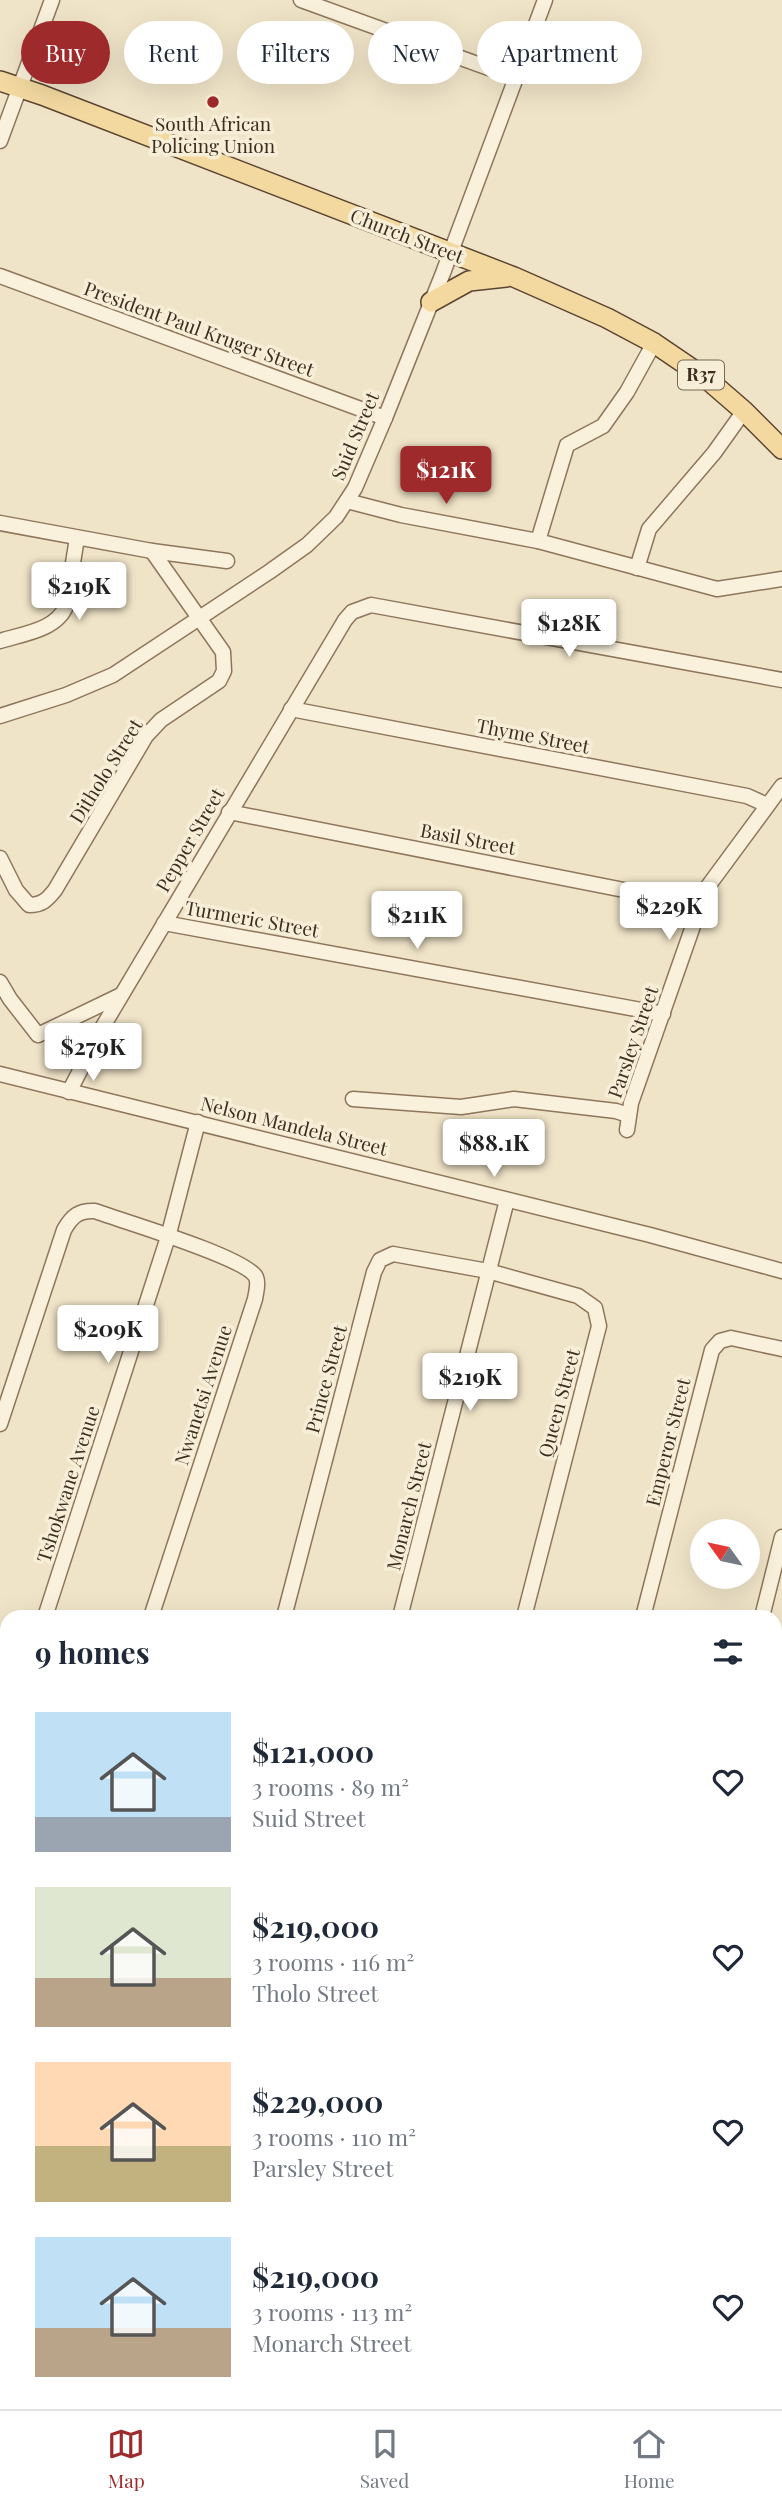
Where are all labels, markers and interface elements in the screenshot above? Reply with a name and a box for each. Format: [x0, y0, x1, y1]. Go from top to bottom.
chip: Buy [21, 21, 110, 84]
chip: Rent [124, 21, 223, 84]
chip: Filters [237, 21, 354, 84]
chip: New [368, 21, 463, 84]
chip: Apartment [477, 21, 642, 84]
marker: South African Policing Union [205, 94, 221, 110]
place label: South African Policing Union [151, 110, 276, 158]
street label: Church Street [347, 202, 468, 269]
street label: President Paul Kruger Street [81, 274, 318, 382]
road number: R37 [678, 360, 724, 390]
street label: Suid Street [324, 387, 384, 484]
pin: $121K [397, 447, 495, 506]
text: $121K [416, 453, 476, 484]
pin: $219K [30, 562, 128, 622]
text: $219K [47, 569, 111, 600]
pin: $128K [520, 600, 618, 659]
text: $128K [537, 606, 601, 637]
street label: Thyme Street [475, 711, 592, 759]
street label: Ditholo Street [63, 713, 148, 828]
street label: Pepper Street [149, 783, 230, 896]
street label: Basil Street [418, 816, 518, 860]
pin: $229K [620, 883, 718, 942]
text: $229K [636, 889, 702, 920]
pin: $211K [368, 892, 466, 951]
street label: Turmeric Street [183, 893, 321, 943]
text: $211K [387, 898, 447, 929]
street label: Parsley Street [601, 982, 663, 1101]
pin: $279K [44, 1024, 142, 1083]
text: $279K [61, 1030, 125, 1061]
street label: Nelson Mandela Street [198, 1089, 391, 1161]
pin: $88.1K [437, 1120, 551, 1179]
text: $88.1K [459, 1126, 529, 1157]
pin: $209K [59, 1306, 157, 1365]
text: $209K [73, 1312, 143, 1343]
street label: Nwanetsi Avenue [167, 1321, 237, 1468]
street label: Prince Street [298, 1321, 352, 1436]
street label: Queen Street [531, 1345, 585, 1460]
pin: $219K [421, 1354, 519, 1413]
text: $219K [438, 1360, 502, 1391]
street label: Emperor Street [639, 1375, 696, 1509]
street label: Tshokwane Avenue [29, 1402, 105, 1566]
street label: Monarch Street [379, 1438, 437, 1573]
north arrow [690, 1519, 760, 1589]
map controls [690, 1519, 760, 1589]
text: 9 homes [35, 1632, 150, 1672]
icon: filters [709, 1633, 747, 1671]
text: $121,000 [252, 1731, 374, 1771]
icon: home [91, 1740, 175, 1824]
icon: heart [709, 1763, 747, 1801]
text: 3 rooms · 89 m² [252, 1771, 409, 1802]
text: Suid Street [252, 1802, 365, 1833]
text: $219,000 [252, 1906, 379, 1946]
icon: home [91, 1915, 175, 1999]
icon: heart [709, 1938, 747, 1976]
text: 3 rooms · 116 m² [252, 1946, 414, 1977]
text: Tholo Street [252, 1977, 378, 2008]
text: $229,000 [252, 2081, 383, 2121]
icon: home [91, 2090, 175, 2174]
icon: heart [709, 2113, 747, 2151]
text: 3 rooms · 110 m² [252, 2121, 416, 2152]
text: Parsley Street [252, 2152, 394, 2183]
text: $219,000 [252, 2256, 379, 2296]
icon: home [91, 2265, 175, 2349]
icon: heart [709, 2288, 747, 2326]
text: 3 rooms · 113 m² [252, 2296, 412, 2327]
text: Monarch Street [252, 2327, 411, 2358]
tab: Map [107, 2425, 145, 2493]
tab: Saved [360, 2425, 409, 2493]
tab: Home [624, 2425, 675, 2493]

